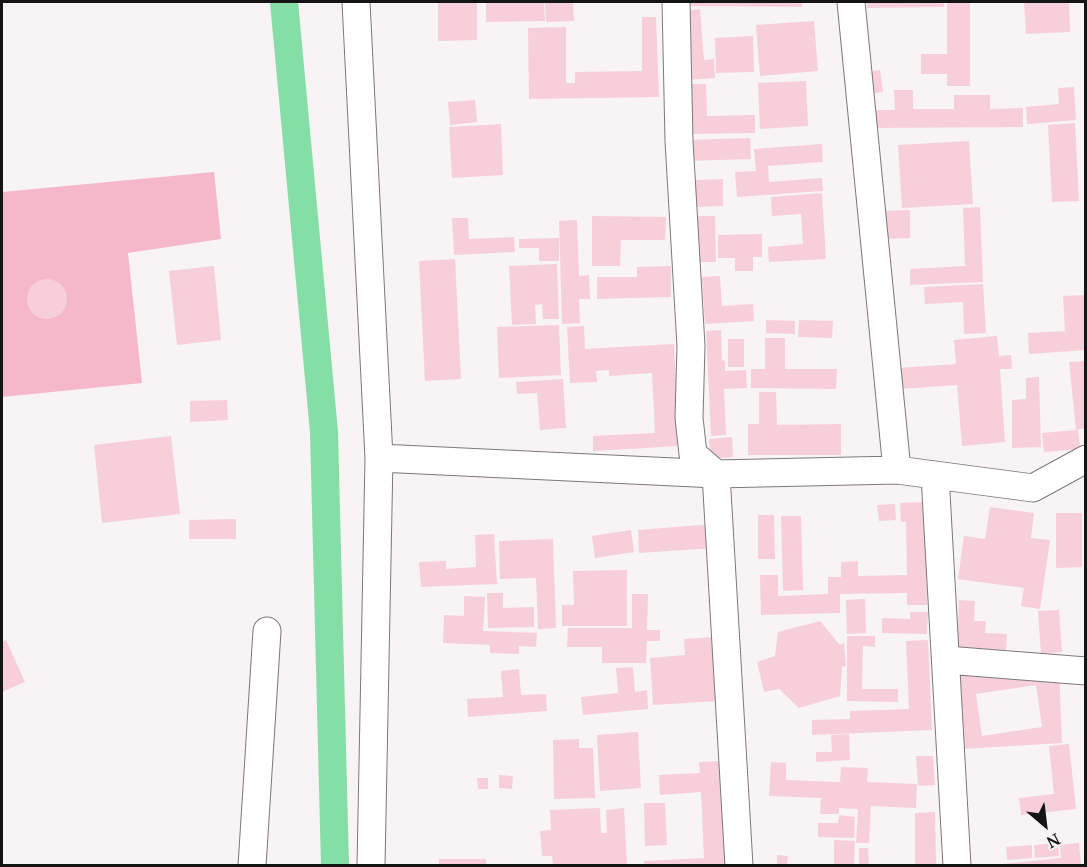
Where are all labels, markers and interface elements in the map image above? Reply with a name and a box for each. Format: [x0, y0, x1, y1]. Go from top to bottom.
north arrow [1015, 795, 1075, 855]
text: N [1043, 828, 1064, 854]

